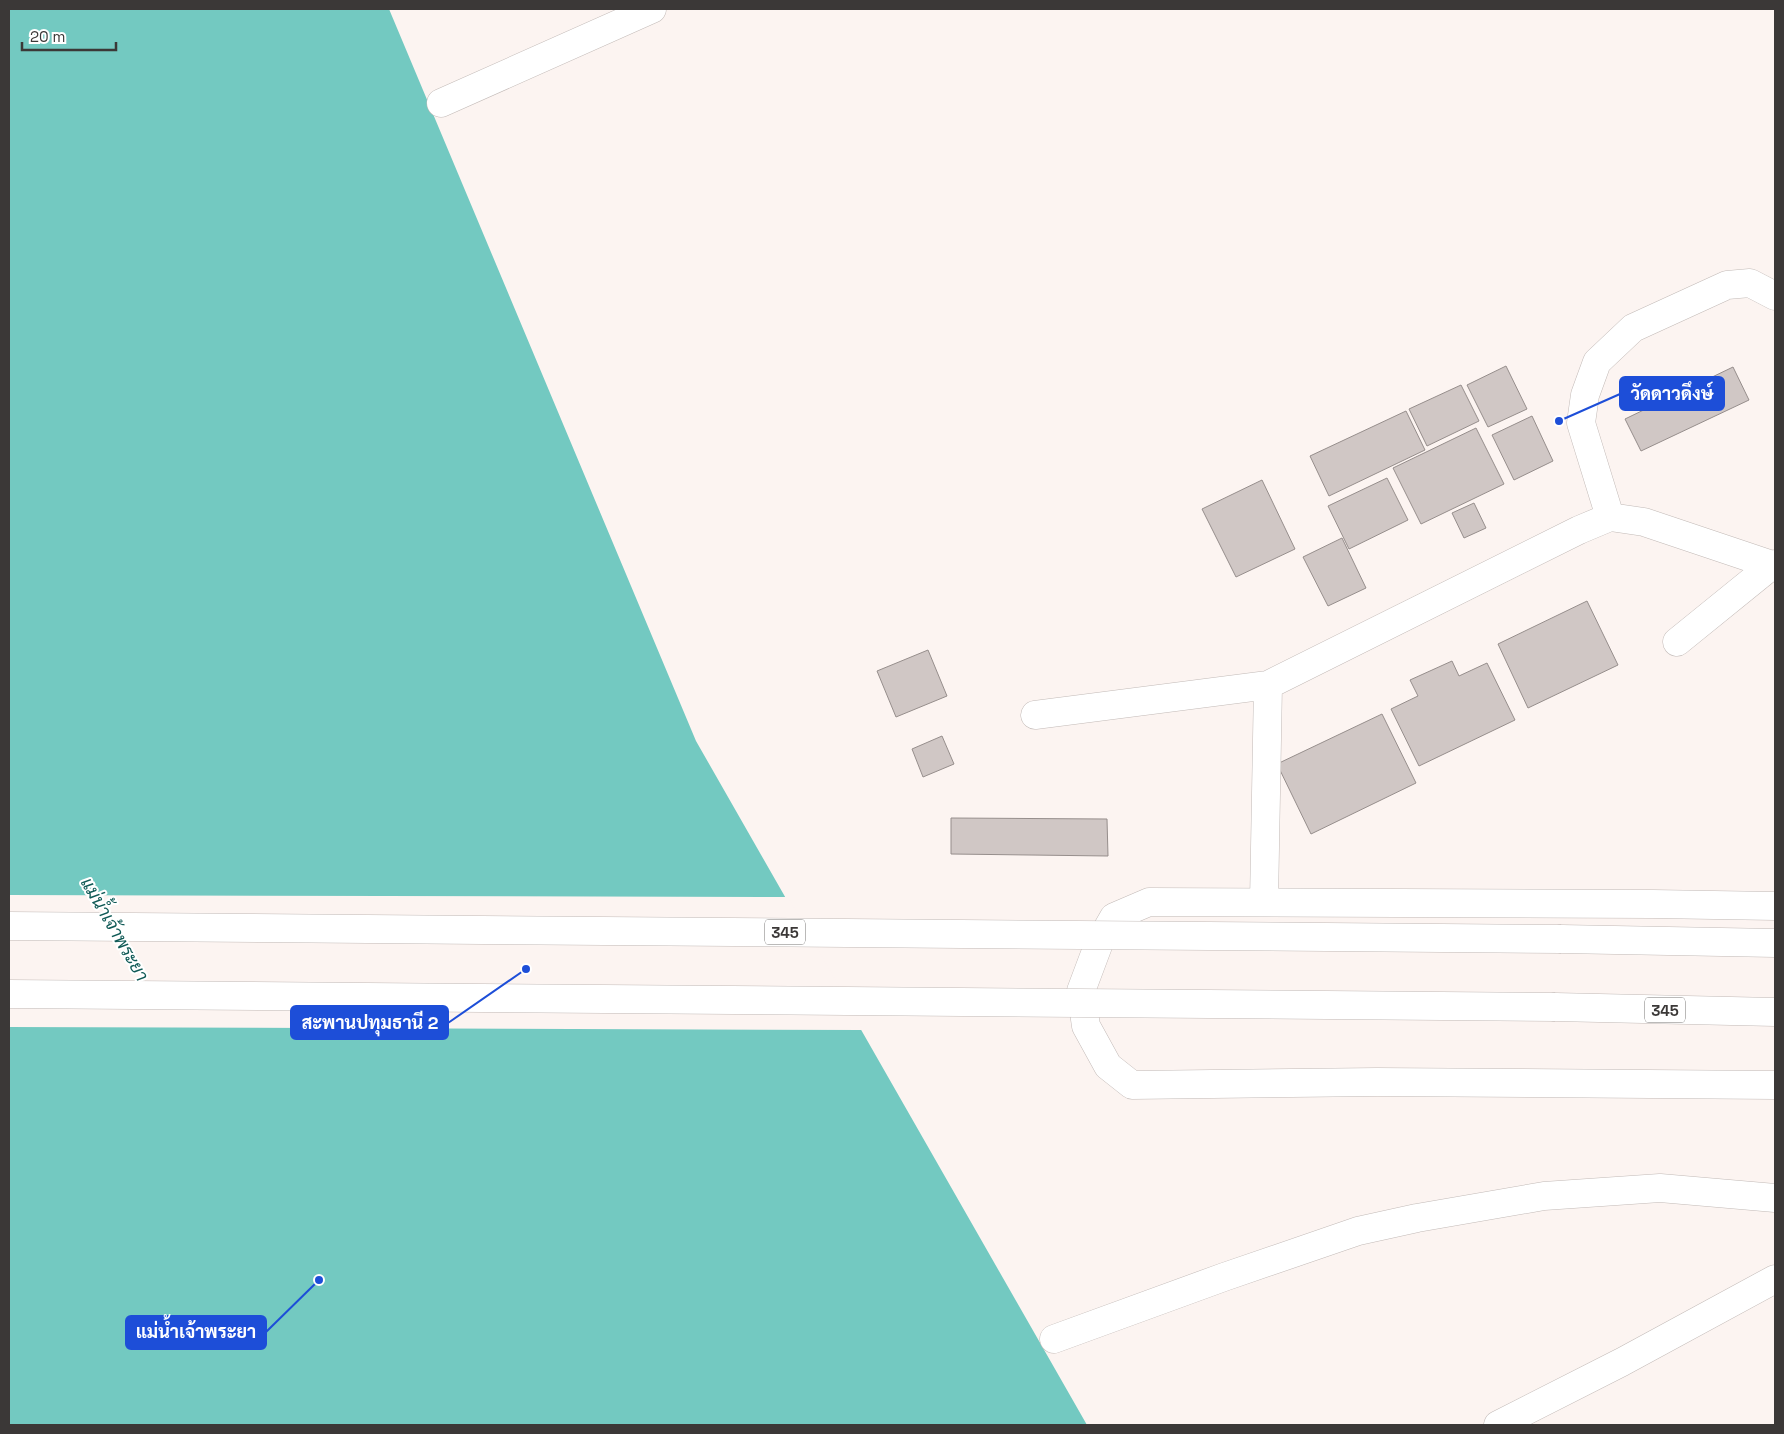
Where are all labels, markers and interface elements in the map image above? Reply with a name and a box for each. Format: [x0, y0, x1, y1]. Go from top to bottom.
scale bar [22, 20, 116, 52]
text: 20 m [30, 27, 65, 46]
callout: วัดดาวดึงษ์ [1620, 377, 1724, 410]
text: วัดดาวดึงษ์ [1630, 381, 1715, 405]
water label: แม่น้ำเจ้าพระยา [76, 871, 158, 985]
road number: 345 [765, 920, 805, 944]
road number: 345 [1645, 998, 1685, 1022]
callout: สะพานปทุมธานี 2 [291, 1006, 448, 1039]
text: สะพานปทุมธานี 2 [301, 1010, 439, 1037]
text: แม่น้ำเจ้าพระยา [136, 1314, 256, 1343]
callout: แม่น้ำเจ้าพระยา [126, 1316, 266, 1349]

